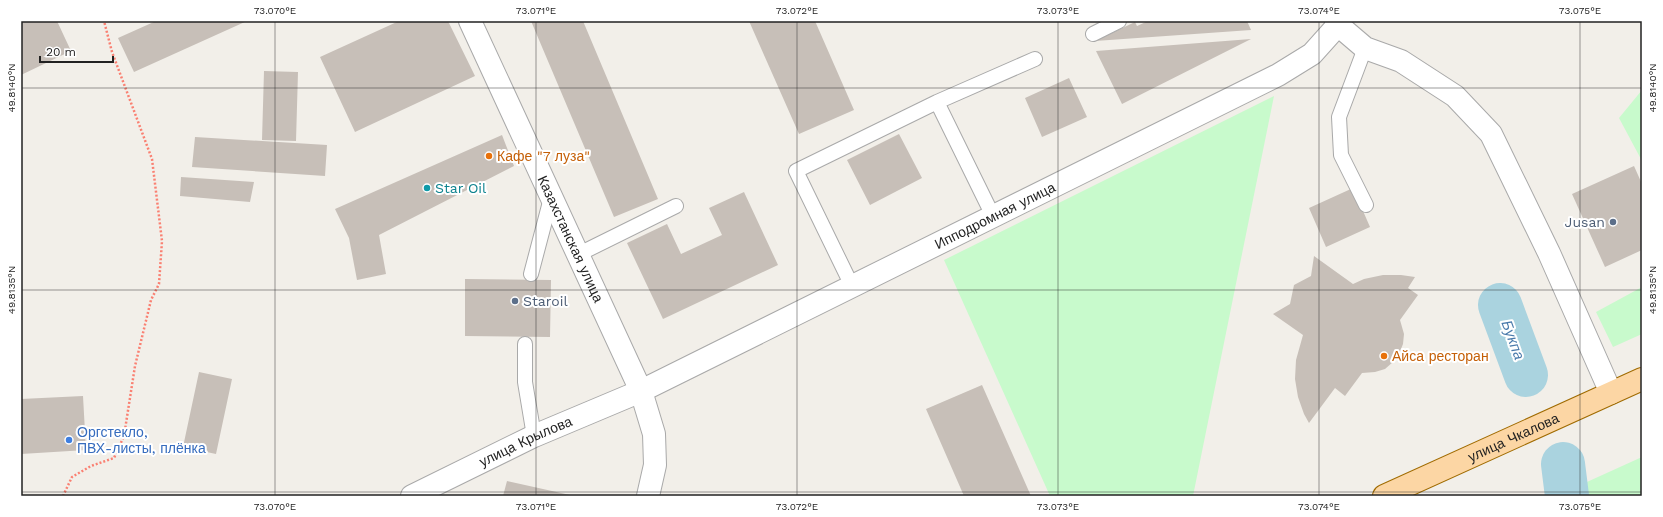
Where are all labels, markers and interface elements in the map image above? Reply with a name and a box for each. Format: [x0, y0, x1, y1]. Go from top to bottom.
text: 73.070°E [254, 5, 296, 16]
text: 73.071°E [516, 5, 556, 16]
text: 73.072°E [776, 5, 818, 16]
text: 73.073°E [1037, 5, 1079, 16]
text: 73.074°E [1298, 5, 1340, 16]
text: 73.075°E [1559, 5, 1601, 16]
scale bar [40, 38, 113, 64]
text: 20 m [46, 45, 76, 59]
text: 49.8140°N [6, 63, 17, 113]
text: 49.8140°N [1647, 63, 1658, 113]
place label: Кафе "7 луза" [497, 148, 590, 164]
marker: Кафе "7 луза" [484, 151, 494, 161]
street label: Казахстанская улица [535, 173, 607, 305]
street label: Ипподромная улица [932, 179, 1058, 252]
place label: Star Oil [435, 180, 487, 196]
marker: Star Oil [422, 183, 432, 193]
place label: Jusan [1565, 214, 1605, 230]
marker: Jusan [1608, 217, 1618, 227]
text: 49.8135°N [6, 266, 17, 314]
text: 49.8135°N [1647, 266, 1658, 314]
place label: Staroil [523, 293, 568, 309]
marker: Staroil [510, 296, 520, 306]
water label: Букпа [1498, 318, 1528, 362]
place label: Айса ресторан [1392, 348, 1489, 364]
marker: Айса ресторан [1379, 351, 1389, 361]
street label: улица Чкалова [1465, 410, 1561, 465]
street label: улица Крылова [476, 413, 574, 470]
place label: Оргстекло, ПВХ-листы, плёнка [77, 424, 206, 456]
marker: Оргстекло, ПВХ-листы, плёнка [64, 435, 74, 445]
text: 73.070°E [254, 501, 296, 512]
text: 73.071°E [516, 501, 556, 512]
text: 73.072°E [776, 501, 818, 512]
text: 73.073°E [1037, 501, 1079, 512]
text: 73.074°E [1298, 501, 1340, 512]
text: 73.075°E [1559, 501, 1601, 512]

